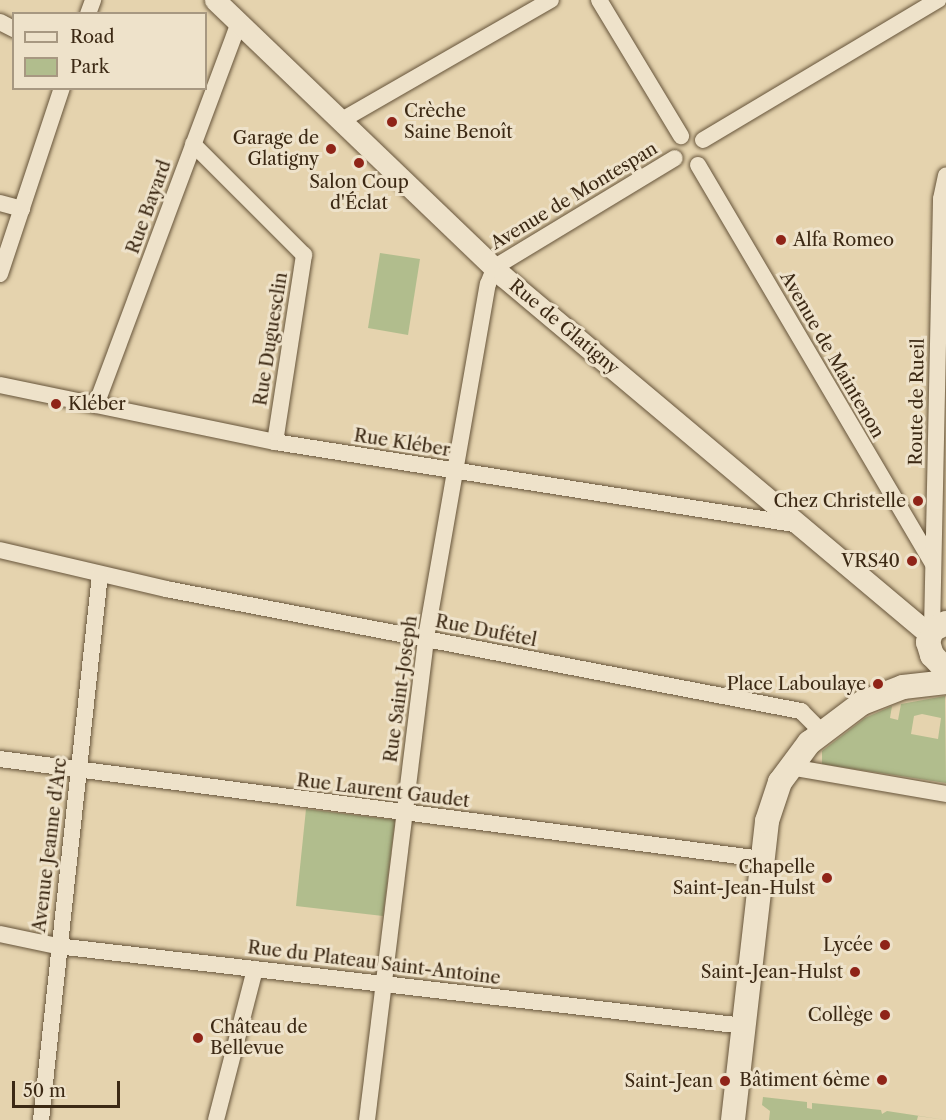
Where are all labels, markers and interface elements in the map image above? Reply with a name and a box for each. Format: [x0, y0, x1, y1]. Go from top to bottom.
legend [12, 12, 207, 90]
text: Road [70, 26, 115, 48]
text: Park [70, 56, 109, 78]
place label: Crèche Saine Benoît [404, 101, 513, 144]
marker: Crèche Saine Benoît [385, 115, 399, 129]
place label: Garage de Glatigny [233, 128, 319, 170]
street label: Avenue de Montespan [487, 138, 661, 254]
marker: Garage de Glatigny [324, 142, 338, 156]
marker: Salon Coup d'Éclat [352, 156, 366, 170]
street label: Rue Bayard [122, 157, 176, 257]
place label: Salon Coup d'Éclat [309, 172, 409, 214]
place label: Alfa Romeo [793, 229, 894, 251]
marker: Alfa Romeo [774, 233, 788, 247]
street label: Avenue de Maintenon [775, 268, 889, 442]
street label: Rue Duguesclin [250, 271, 292, 407]
street label: Rue de Glatigny [505, 275, 623, 379]
street label: Route de Rueil [905, 338, 929, 466]
place label: Kléber [68, 393, 126, 415]
marker: Kléber [49, 397, 63, 411]
street label: Rue Kléber [352, 425, 452, 461]
place label: Chez Christelle [774, 490, 906, 512]
marker: Chez Christelle [911, 494, 925, 508]
place label: VRS40 [841, 550, 900, 572]
marker: VRS40 [905, 554, 919, 568]
street label: Rue Dufétel [433, 611, 539, 651]
street label: Rue Saint-Joseph [380, 614, 422, 764]
place label: Place Laboulaye [727, 673, 866, 695]
marker: Place Laboulaye [871, 677, 885, 691]
street label: Avenue Jeanne d'Arc [29, 756, 71, 934]
street label: Rue Laurent Gaudet [295, 770, 471, 812]
place label: Chapelle Saint-Jean-Hulst [673, 857, 815, 900]
marker: Chapelle Saint-Jean-Hulst [820, 871, 834, 885]
place label: Lycée [823, 934, 873, 956]
street label: Rue du Plateau Saint-Antoine [246, 937, 502, 989]
marker: Lycée [878, 938, 892, 952]
place label: Saint-Jean-Hulst [701, 961, 843, 983]
marker: Saint-Jean-Hulst [848, 965, 862, 979]
place label: Collège [808, 1004, 873, 1026]
marker: Collège [878, 1008, 892, 1022]
place label: Château de Bellevue [210, 1017, 308, 1060]
marker: Château de Bellevue [191, 1031, 205, 1045]
scale bar [15, 1069, 123, 1107]
place label: Bâtiment 6ème [739, 1069, 870, 1091]
place label: Saint-Jean [624, 1070, 713, 1092]
marker: Bâtiment 6ème [875, 1073, 889, 1087]
marker: Saint-Jean [718, 1074, 732, 1088]
text: 50 m [23, 1080, 66, 1102]

